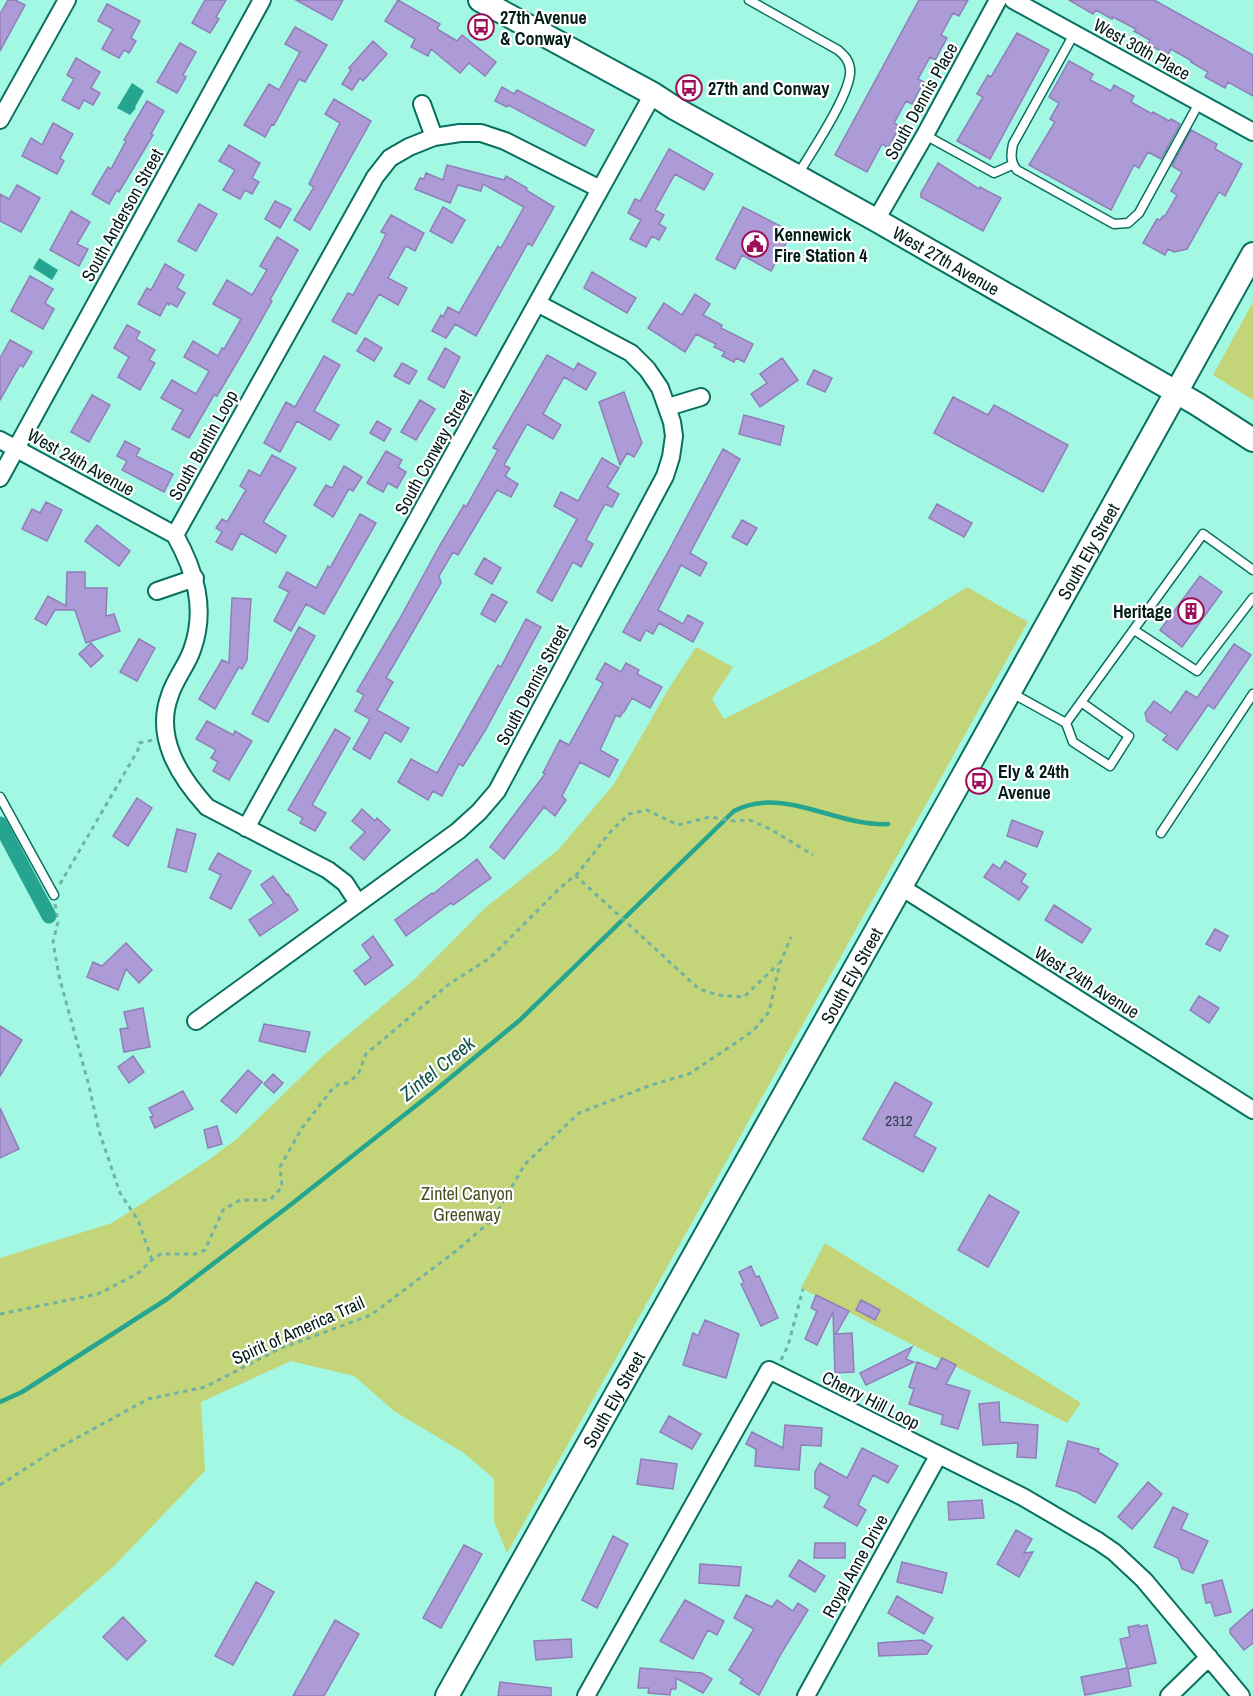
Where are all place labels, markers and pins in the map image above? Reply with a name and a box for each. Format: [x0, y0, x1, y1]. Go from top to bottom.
place label: 27th Avenue & Conway [500, 5, 587, 51]
bus stop icon: 27th Avenue & Conway [466, 12, 496, 42]
bus stop icon: 27th and Conway [674, 73, 704, 103]
place label: 27th and Conway [708, 76, 830, 101]
place label: Kennewick Fire Station 4 [774, 222, 868, 268]
public building icon: Kennewick Fire Station 4 [740, 229, 770, 259]
building icon: Heritage [1176, 596, 1206, 626]
place label: Heritage [1113, 599, 1172, 624]
place label: Ely & 24th Avenue [998, 759, 1069, 805]
bus stop icon: Ely & 24th Avenue [964, 766, 994, 796]

